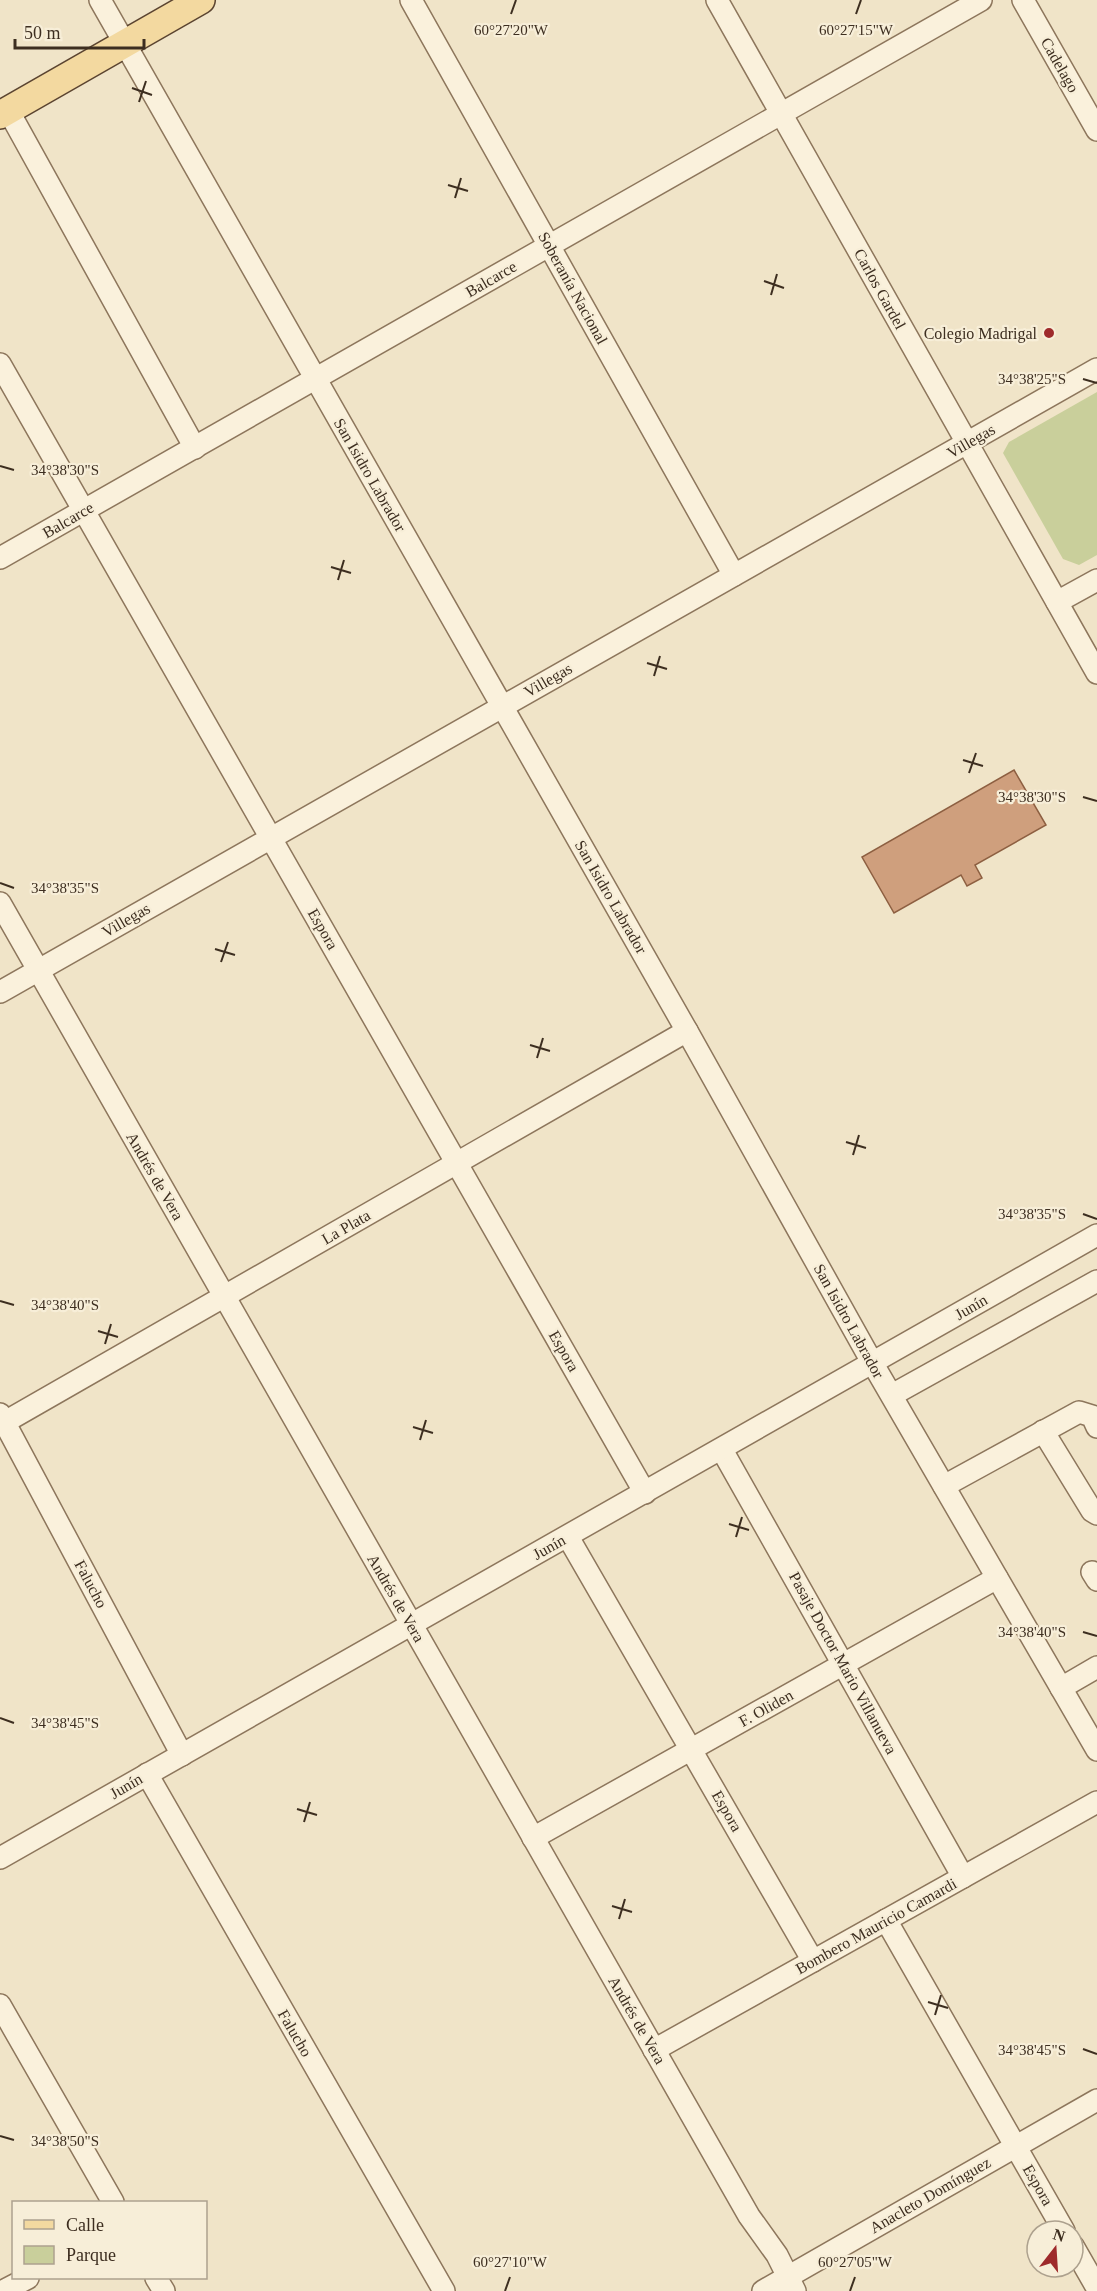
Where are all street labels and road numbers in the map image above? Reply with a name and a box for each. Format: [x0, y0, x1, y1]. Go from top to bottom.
street label: Cadelago [1037, 35, 1082, 96]
street label: Soberanía Nacional [535, 229, 611, 348]
street label: Carlos Gardel [851, 246, 909, 333]
street label: Balcarce [463, 258, 519, 300]
street label: San Isidro Labrador [331, 415, 410, 535]
street label: Villegas [944, 421, 998, 462]
street label: Balcarce [40, 499, 96, 541]
street label: Villegas [521, 660, 575, 701]
street label: San Isidro Labrador [572, 837, 651, 957]
street label: Villegas [99, 900, 153, 941]
street label: Espora [304, 906, 341, 953]
street label: Andrés de Vera [123, 1129, 187, 1223]
street label: La Plata [319, 1206, 373, 1248]
street label: San Isidro Labrador [811, 1261, 888, 1382]
street label: Junín [952, 1291, 990, 1323]
street label: Espora [545, 1328, 582, 1375]
street label: Junín [530, 1531, 568, 1563]
street label: Andrés de Vera [364, 1551, 428, 1645]
street label: Falucho [71, 1557, 111, 1611]
street label: Pasaje Doctor Mario Villanueva [785, 1569, 900, 1757]
street label: F. Oliden [736, 1686, 796, 1730]
street label: Junín [107, 1770, 145, 1802]
street label: Espora [708, 1788, 745, 1835]
street label: Bombero Mauricio Camardi [793, 1874, 960, 1977]
street label: Andrés de Vera [605, 1973, 669, 2067]
street label: Falucho [275, 2006, 315, 2060]
street label: Anacleto Domínguez [867, 2154, 994, 2237]
street label: Espora [1019, 2162, 1056, 2209]

